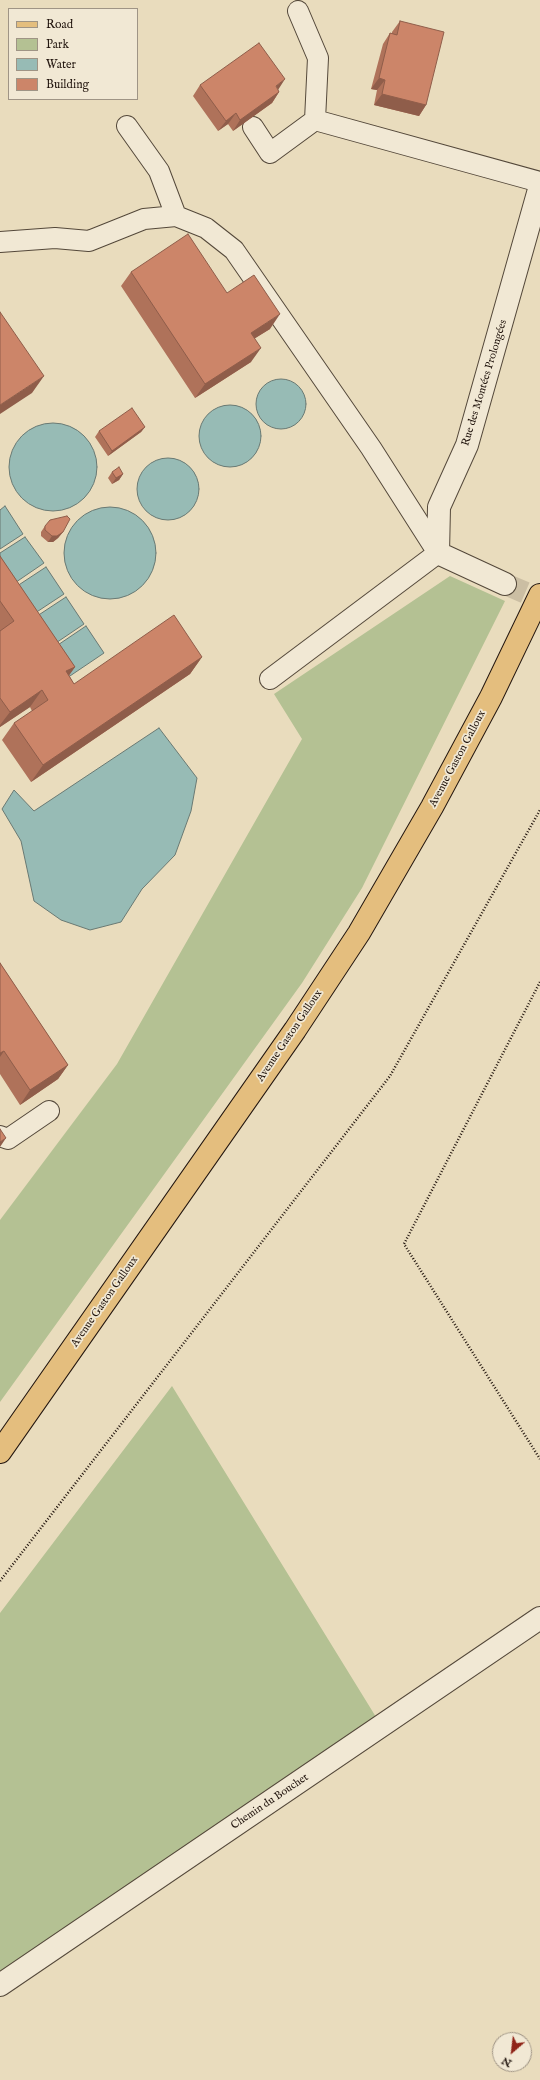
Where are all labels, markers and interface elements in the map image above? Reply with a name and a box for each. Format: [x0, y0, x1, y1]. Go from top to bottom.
legend [8, 8, 138, 100]
text: Road [46, 17, 73, 32]
text: Park [46, 37, 69, 52]
text: Water [46, 57, 76, 72]
text: Building [46, 77, 89, 92]
street label: Rue des Montées Prolongées [459, 318, 511, 448]
street label: Avenue Gaston Galloux [427, 708, 489, 810]
street label: Avenue Gaston Galloux [254, 988, 326, 1084]
street label: Avenue Gaston Galloux [69, 1254, 141, 1350]
street label: Chemin du Bouchet [229, 1771, 311, 1833]
north arrow [492, 2032, 532, 2072]
text: N [499, 2053, 514, 2070]

